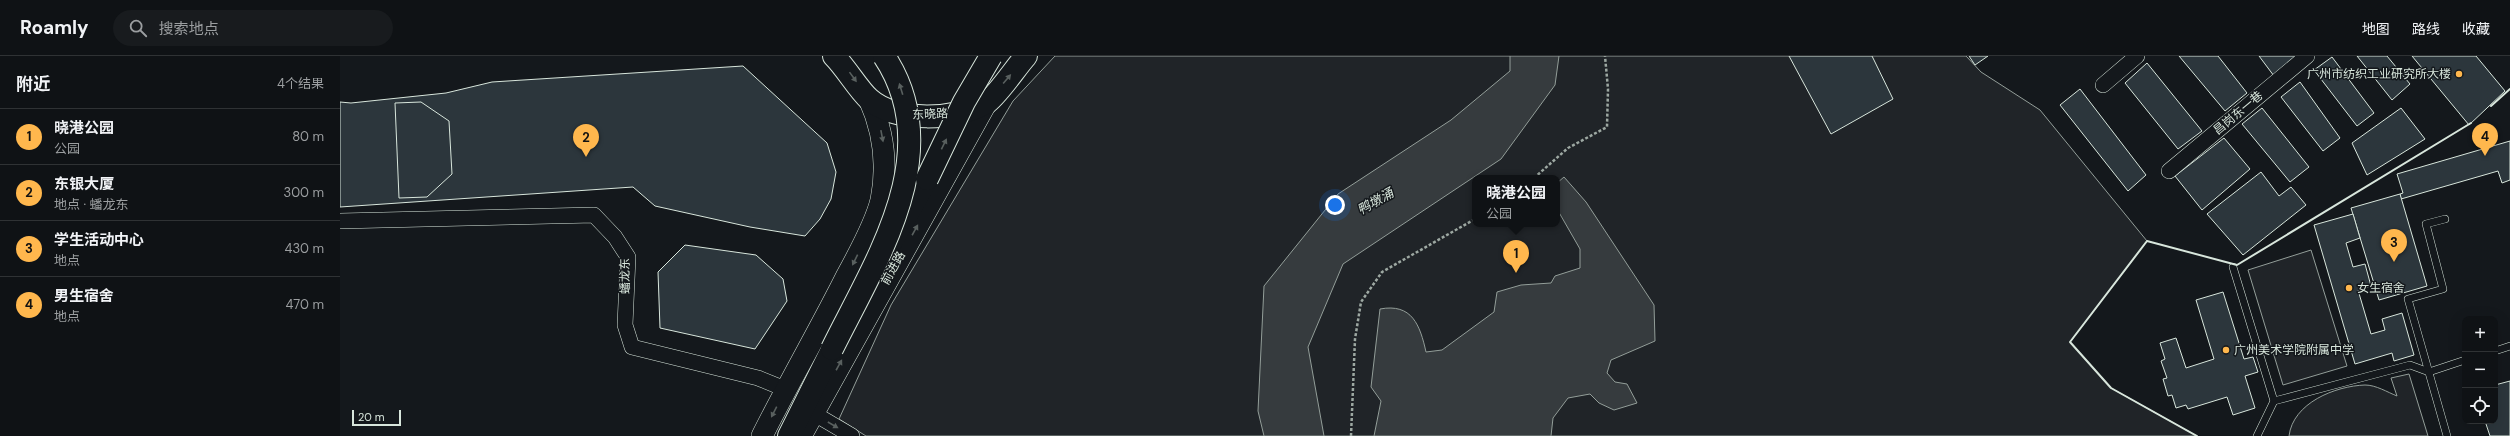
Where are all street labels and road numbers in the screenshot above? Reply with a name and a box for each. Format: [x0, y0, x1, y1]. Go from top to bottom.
street label: 昌岗东一巷 [2210, 88, 2266, 138]
street label: 东晓路 [912, 105, 948, 123]
street label: 前进路 [877, 248, 909, 288]
street label: 蟠龙东 [617, 258, 633, 294]

